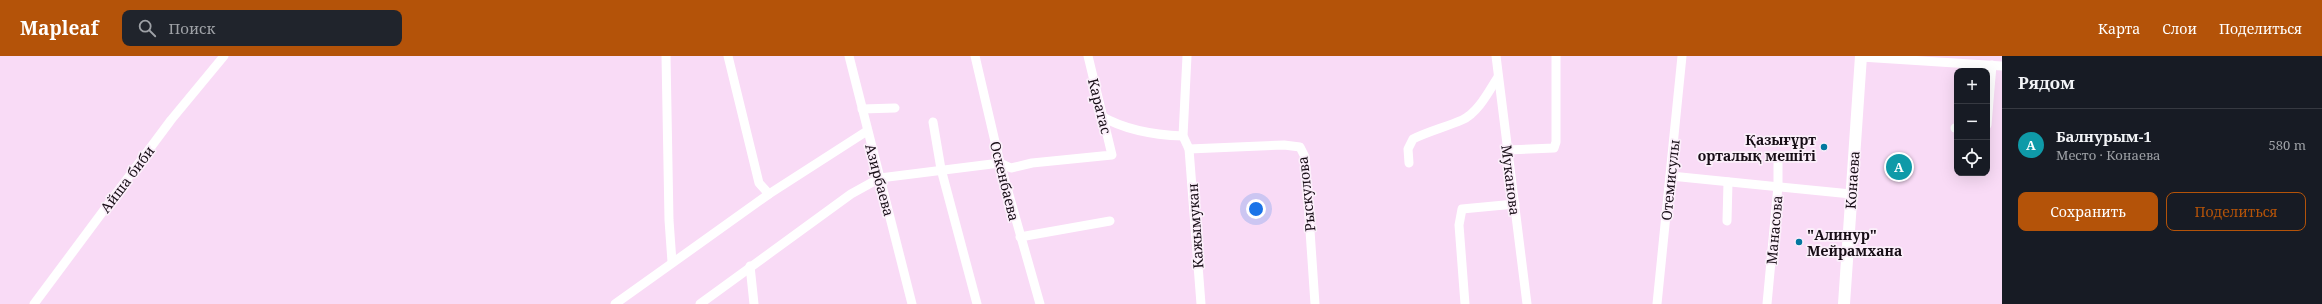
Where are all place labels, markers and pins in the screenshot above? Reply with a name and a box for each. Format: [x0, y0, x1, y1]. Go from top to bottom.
place label: Қазығұрт орталық мешіті [1698, 130, 1816, 165]
marker: Қазығұрт орталық мешіті [1819, 142, 1829, 152]
pin: A [1886, 152, 1912, 182]
place label: "Алинур" Мейрамхана [1807, 225, 1902, 260]
marker: "Алинур" Мейрамхана [1794, 237, 1804, 247]

